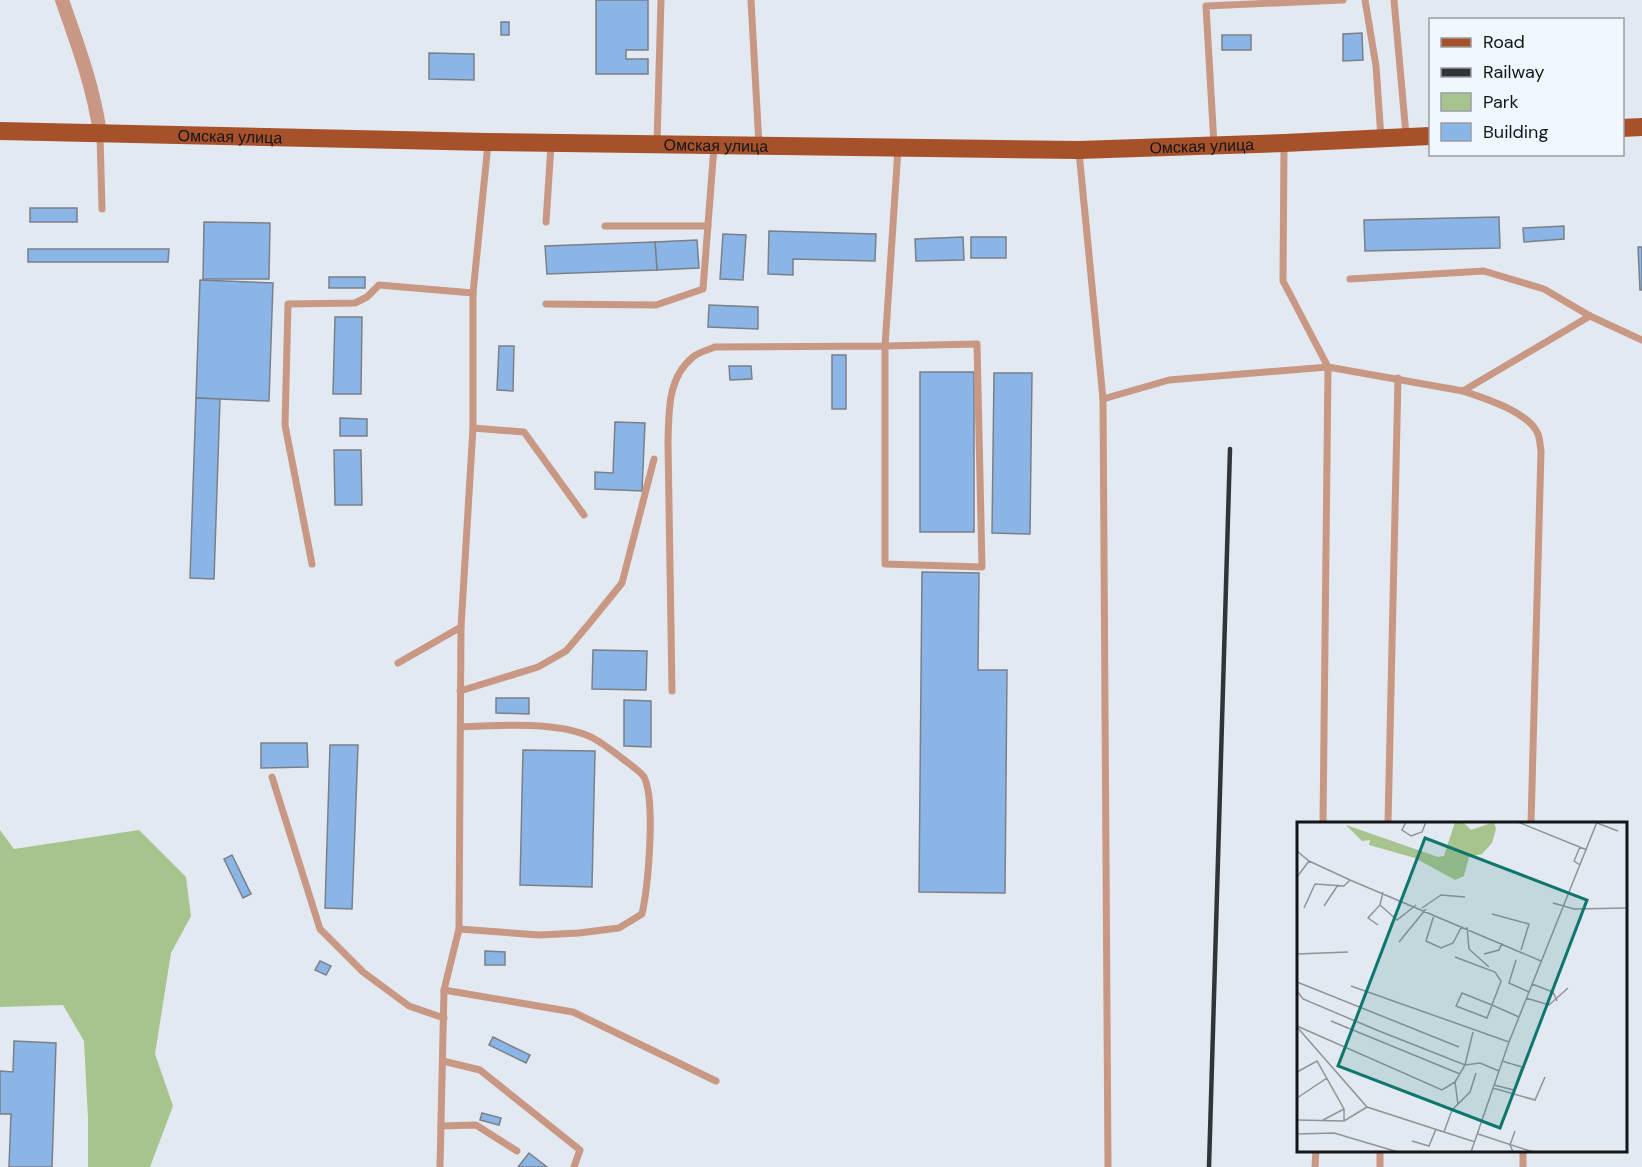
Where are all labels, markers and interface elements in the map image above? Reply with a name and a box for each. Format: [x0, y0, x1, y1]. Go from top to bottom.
legend [1429, 18, 1624, 156]
text: Road [1483, 30, 1525, 54]
text: Railway [1483, 60, 1545, 84]
text: Park [1483, 90, 1519, 114]
text: Building [1483, 120, 1548, 144]
street label: Омская улица [177, 125, 283, 148]
street label: Омская улица [663, 134, 768, 157]
street label: Омская улица [1149, 134, 1255, 159]
inset map [1297, 822, 1627, 1152]

